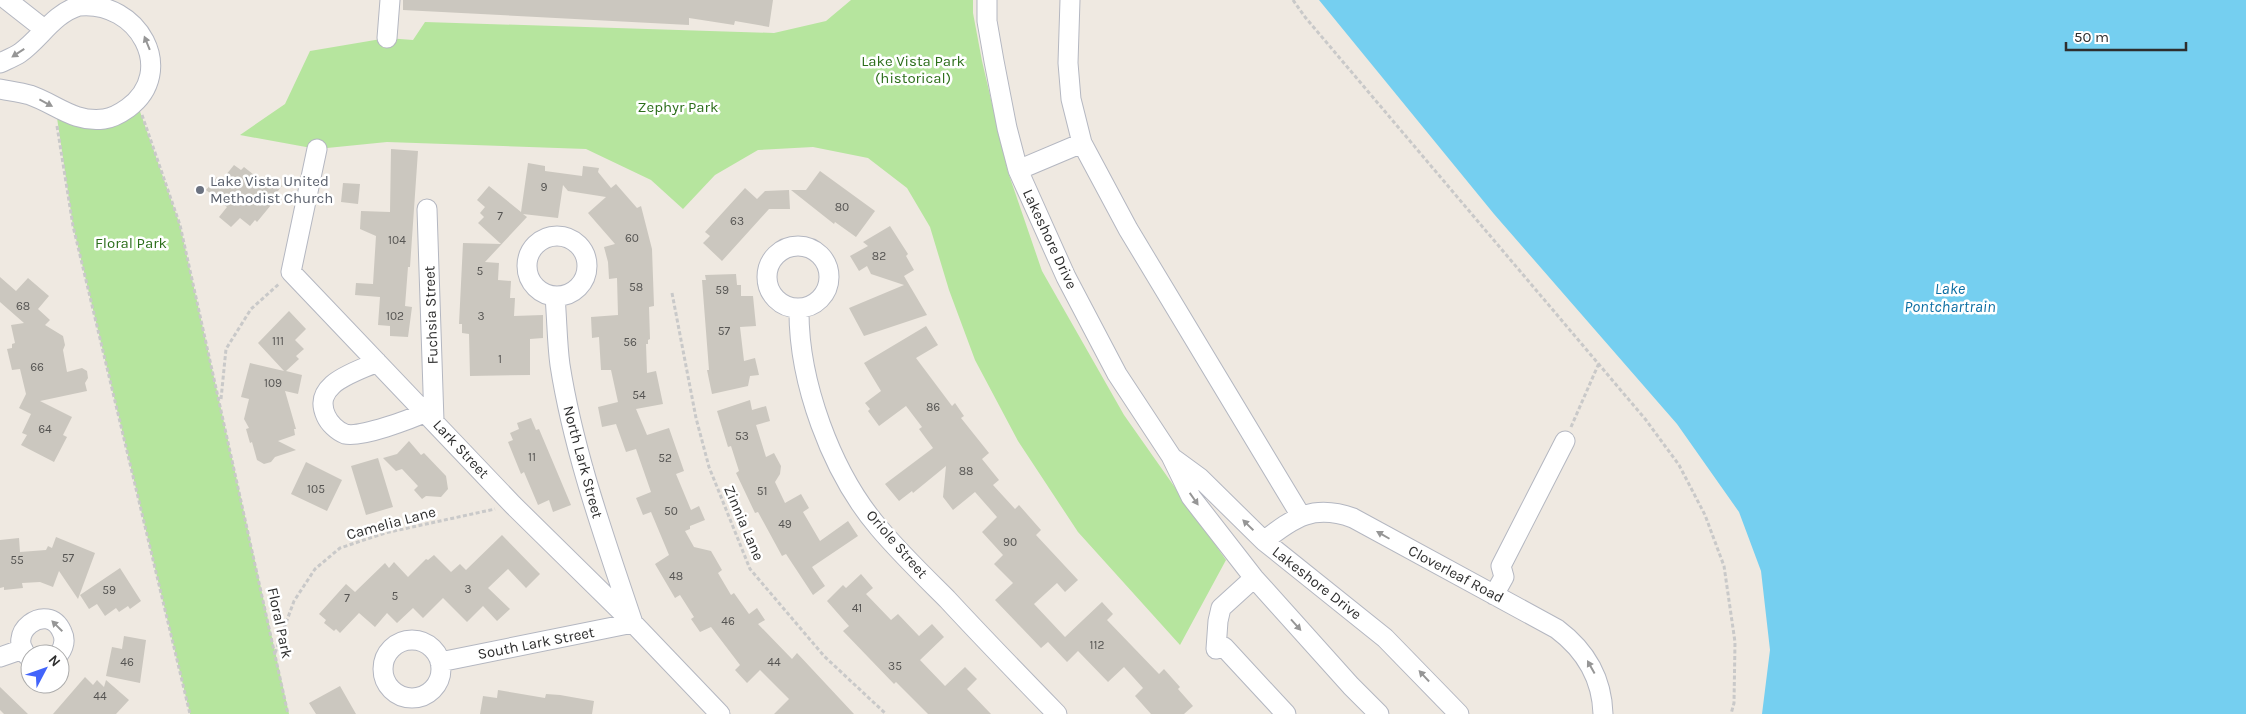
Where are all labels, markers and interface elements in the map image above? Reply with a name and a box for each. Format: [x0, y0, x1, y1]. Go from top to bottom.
scale bar [2066, 20, 2186, 52]
text: 50 m [2074, 28, 2109, 46]
one-way arrow [143, 35, 150, 50]
one-way arrow [11, 48, 25, 58]
park label: Lake Vista Park (historical) [861, 52, 965, 87]
park label: Zephyr Park [638, 98, 718, 116]
one-way arrow [39, 99, 53, 108]
place label: Lake Vista United Methodist Church [210, 172, 333, 207]
house number: 9 [541, 180, 548, 194]
marker: Lake Vista United Methodist Church [194, 184, 206, 196]
street label: Lakeshore Drive [1019, 186, 1081, 292]
house number: 80 [835, 200, 849, 214]
house number: 7 [497, 209, 503, 223]
house number: 63 [730, 214, 744, 228]
house number: 60 [625, 231, 639, 245]
house number: 104 [388, 233, 406, 247]
park label: Floral Park [95, 234, 167, 252]
house number: 82 [872, 249, 886, 263]
house number: 5 [477, 264, 484, 278]
street label: Fuchsia Street [420, 265, 442, 365]
water label: Lake Pontchartrain [1904, 279, 1996, 316]
house number: 58 [629, 280, 643, 294]
house number: 59 [715, 283, 729, 297]
house number: 68 [16, 299, 30, 313]
house number: 102 [386, 309, 404, 323]
house number: 3 [477, 309, 485, 323]
house number: 57 [718, 324, 731, 338]
house number: 111 [272, 334, 284, 348]
house number: 56 [623, 335, 637, 349]
house number: 1 [498, 352, 502, 366]
house number: 66 [30, 360, 44, 374]
house number: 109 [264, 376, 282, 390]
house number: 54 [632, 388, 646, 402]
house number: 86 [926, 400, 940, 414]
street label: North Lark Street [559, 404, 607, 521]
street label: Lark Street [429, 416, 493, 482]
house number: 64 [38, 422, 52, 436]
house number: 53 [735, 429, 749, 443]
house number: 11 [528, 450, 536, 464]
house number: 52 [658, 451, 672, 465]
house number: 88 [959, 464, 973, 478]
house number: 105 [307, 482, 325, 496]
street label: Zinnia Lane [720, 483, 768, 563]
house number: 51 [757, 484, 767, 498]
one-way arrow [1189, 493, 1199, 506]
street label: Camelia Lane [344, 502, 438, 544]
house number: 50 [664, 504, 678, 518]
street label: Oriole Street [863, 506, 932, 582]
house number: 49 [778, 517, 792, 531]
one-way arrow [1242, 519, 1254, 531]
one-way arrow [1375, 531, 1390, 539]
house number: 90 [1003, 535, 1017, 549]
street label: Cloverleaf Road [1405, 541, 1507, 607]
street label: Lakeshore Drive [1269, 543, 1365, 623]
house number: 57 [62, 551, 75, 565]
house number: 55 [10, 553, 24, 567]
house number: 48 [669, 569, 683, 583]
house number: 3 [464, 582, 472, 596]
house number: 59 [102, 583, 116, 597]
street label: Floral Park [264, 586, 296, 660]
house number: 5 [392, 589, 399, 603]
house number: 7 [344, 591, 350, 605]
house number: 41 [852, 601, 862, 615]
house number: 46 [721, 614, 735, 628]
one-way arrow [1291, 619, 1302, 632]
one-way arrow [51, 620, 63, 632]
street label: South Lark Street [476, 623, 596, 663]
house number: 112 [1090, 638, 1104, 652]
north arrow [20, 644, 70, 694]
text: N [45, 651, 64, 670]
house number: 46 [120, 655, 134, 669]
house number: 44 [767, 655, 781, 669]
house number: 35 [888, 659, 902, 673]
one-way arrow [1587, 660, 1595, 675]
one-way arrow [1418, 671, 1430, 683]
house number: 44 [93, 689, 107, 703]

